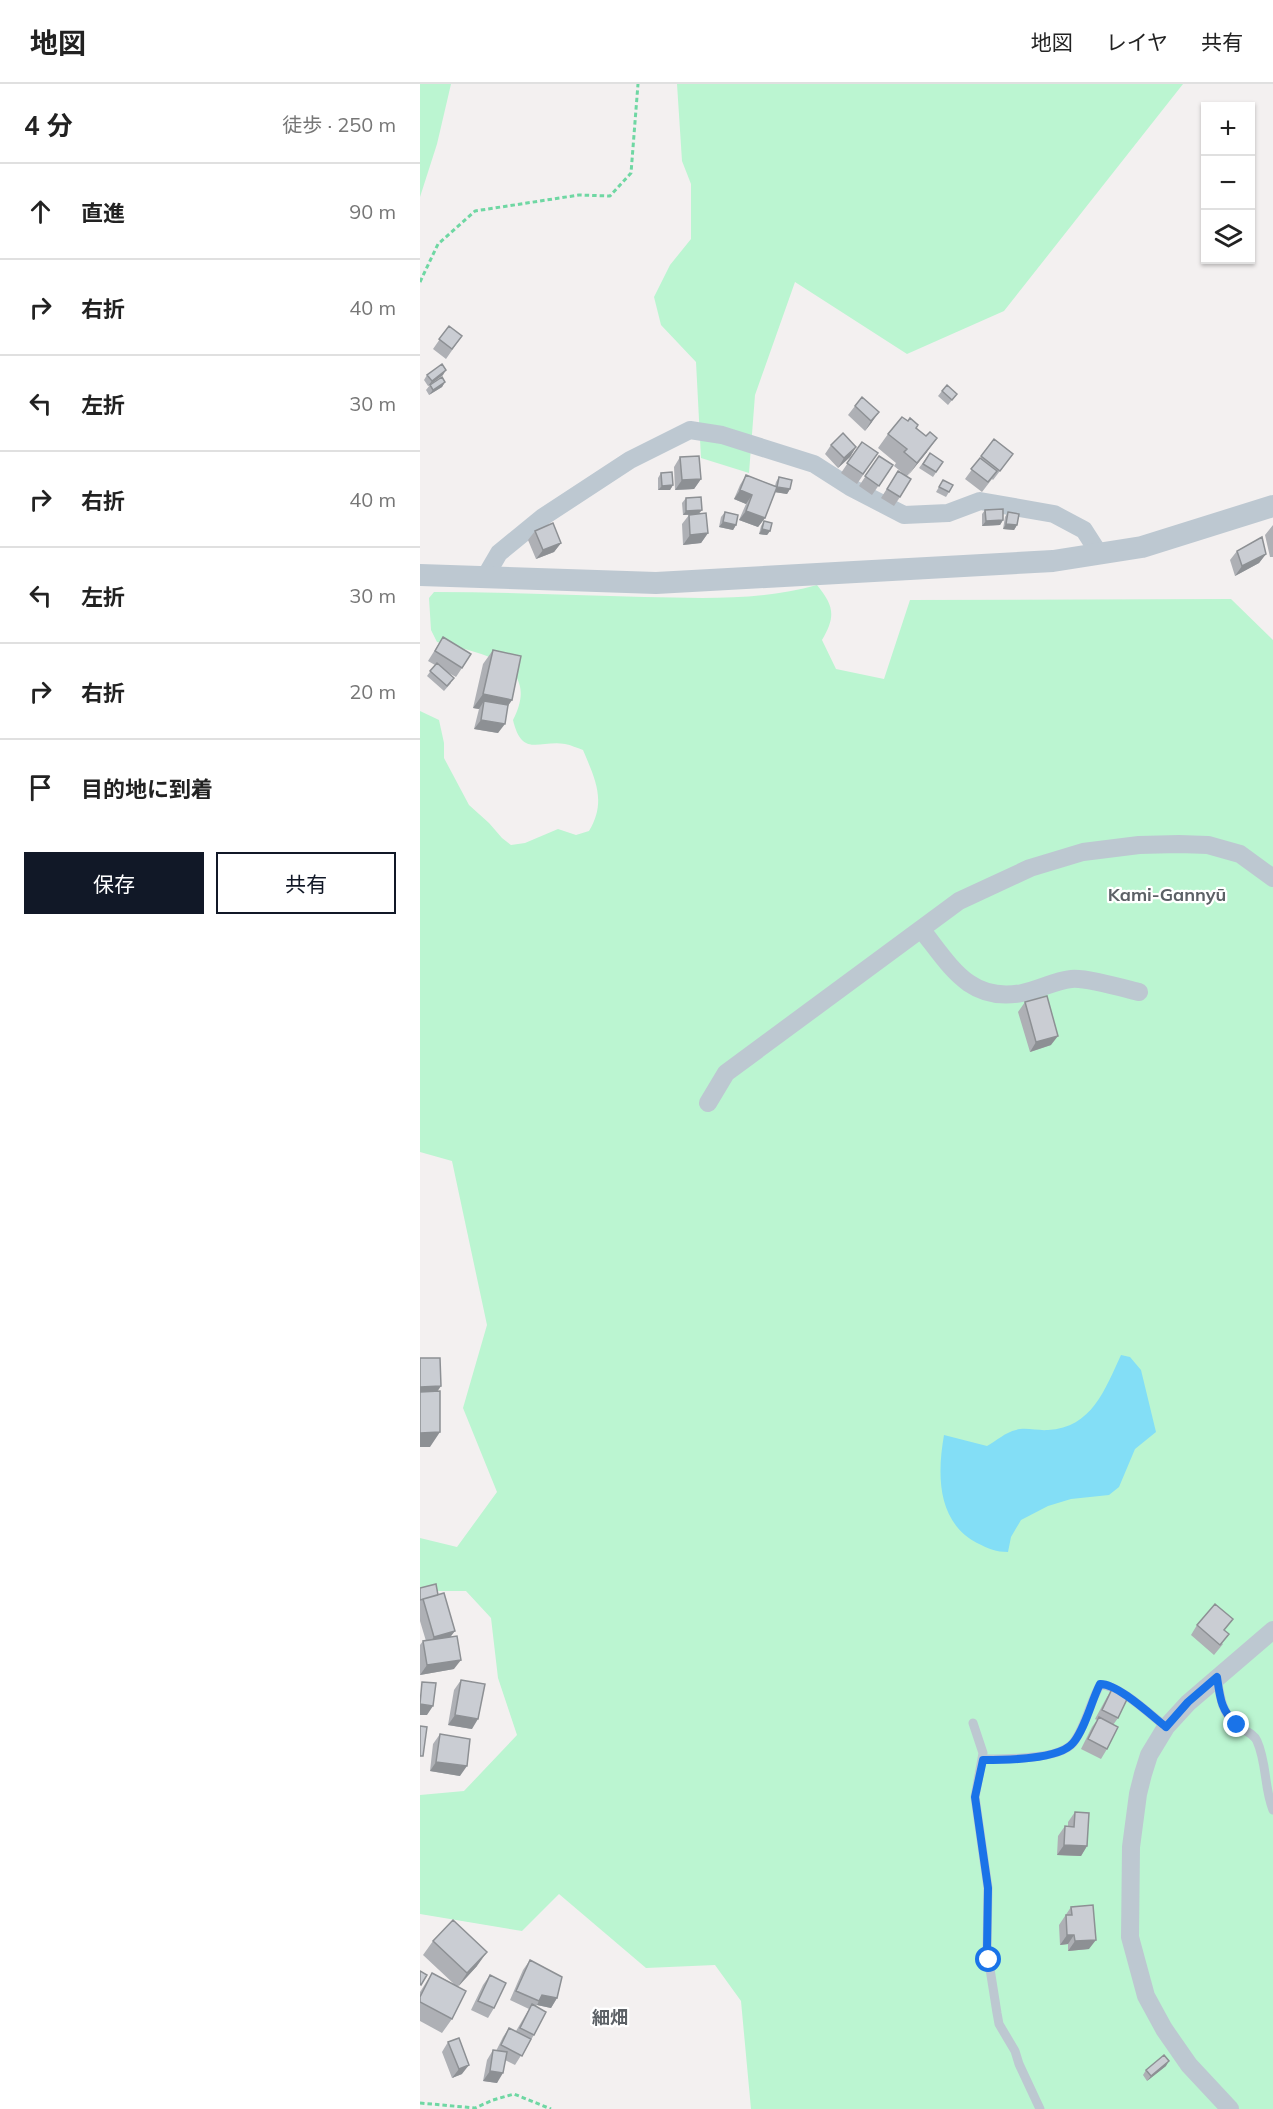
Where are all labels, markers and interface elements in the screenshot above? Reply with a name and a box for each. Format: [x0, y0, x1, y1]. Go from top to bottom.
text: 地図 [30, 25, 86, 60]
text: 地図 [1031, 29, 1073, 55]
text: レイヤ [1106, 29, 1168, 55]
text: 共有 [1201, 29, 1243, 55]
map controls [1201, 102, 1255, 264]
button: + [1201, 102, 1255, 156]
text: 4 分 [24, 109, 73, 142]
text: 徒歩 · 250 m [282, 112, 396, 137]
button: − [1201, 156, 1255, 210]
icon: ahead [24, 195, 57, 228]
text: 直進 [81, 199, 125, 227]
text: 90 m [349, 199, 396, 224]
button: layers [1201, 210, 1255, 264]
icon: right [24, 291, 57, 324]
text: 右折 [81, 295, 125, 323]
text: 40 m [349, 295, 396, 320]
icon: left [24, 387, 57, 420]
text: 左折 [81, 391, 125, 419]
text: 30 m [349, 391, 396, 416]
icon: right [24, 483, 57, 516]
text: 右折 [81, 487, 125, 515]
text: 40 m [349, 487, 396, 512]
icon: left [24, 579, 57, 612]
text: 左折 [81, 583, 125, 611]
text: 30 m [349, 583, 396, 608]
icon: right [24, 675, 57, 708]
text: 右折 [81, 679, 125, 707]
text: 20 m [349, 679, 396, 704]
icon: arrive [24, 771, 57, 804]
text: 目的地に到着 [81, 775, 213, 803]
button: 保存 [24, 852, 204, 914]
button: 共有 [216, 852, 396, 914]
district label: Kami-Gannyū [1108, 883, 1226, 906]
route end [1223, 1711, 1249, 1737]
route start [975, 1946, 1001, 1972]
district label: 細畑 [592, 2006, 628, 2029]

